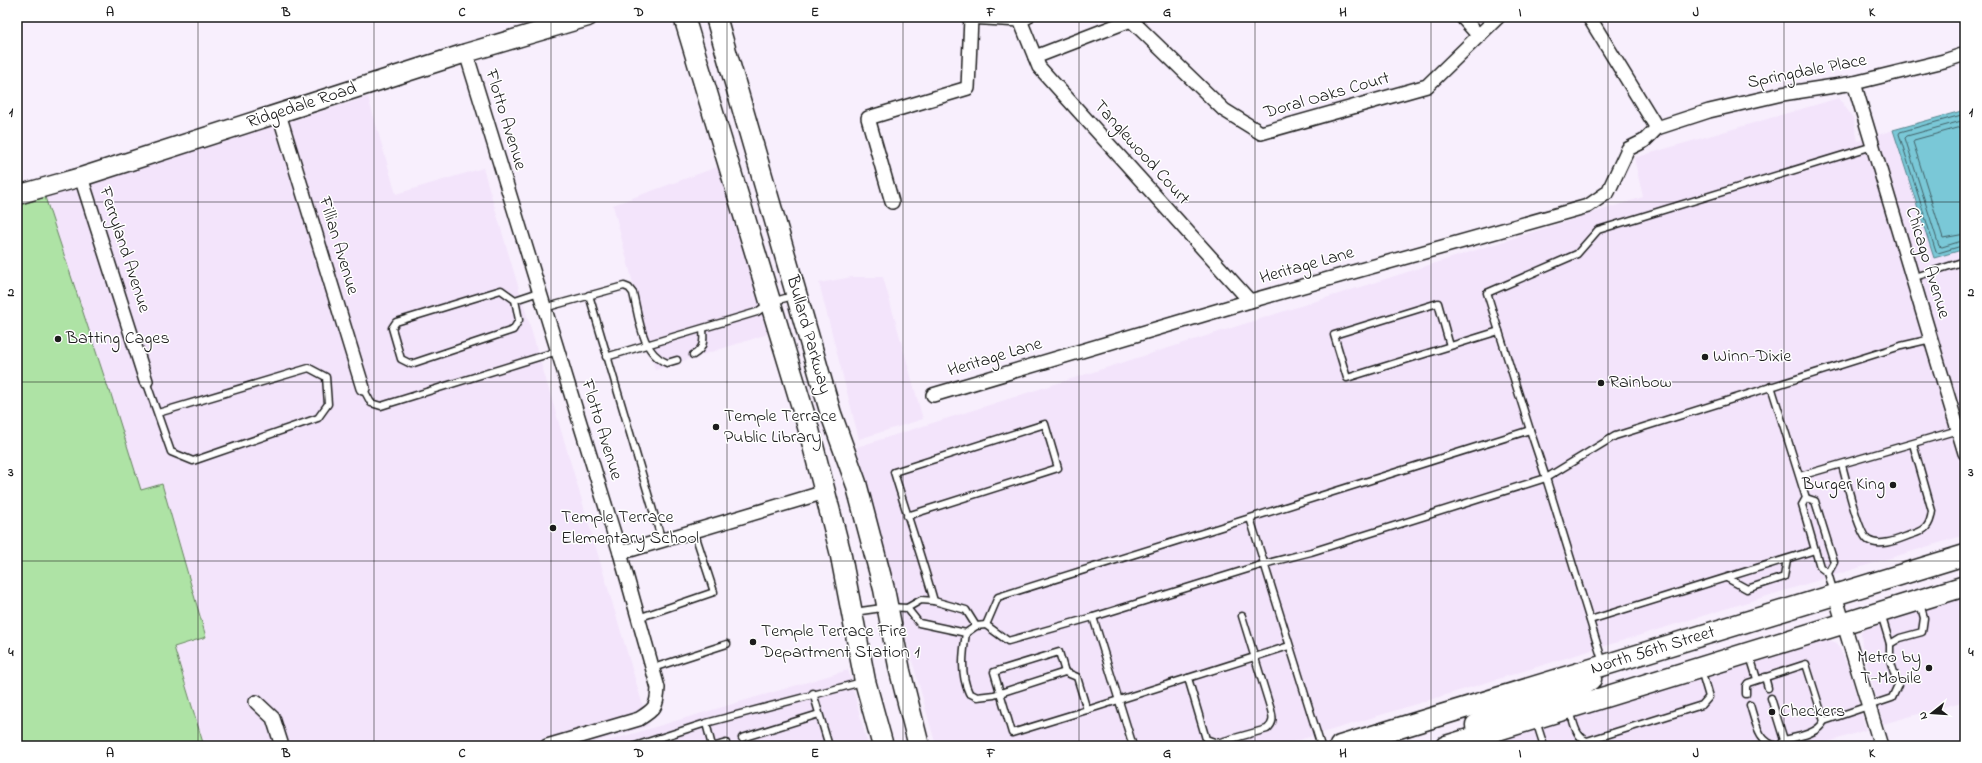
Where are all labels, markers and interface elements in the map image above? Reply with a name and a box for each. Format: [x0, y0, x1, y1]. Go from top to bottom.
text: A [106, 3, 114, 22]
text: B [281, 3, 291, 22]
text: C [458, 3, 466, 22]
text: D [633, 3, 644, 22]
text: E [811, 3, 819, 22]
text: F [986, 3, 996, 22]
text: G [1163, 3, 1171, 22]
text: H [1339, 3, 1347, 22]
text: I [1518, 3, 1522, 22]
text: J [1693, 3, 1699, 22]
text: K [1869, 3, 1876, 22]
street label: Springdale Place [1745, 48, 1870, 97]
street label: Flotto Avenue [477, 66, 533, 174]
street label: Doral Oaks Court [1260, 66, 1393, 127]
street label: Ridgedale Road [244, 76, 361, 137]
street label: Tanglewood Court [1086, 95, 1195, 212]
text: 1 [9, 103, 14, 122]
text: 1 [1969, 103, 1974, 122]
street label: Ferryland Avenue [91, 183, 157, 317]
street label: Fillian Avenue [310, 193, 365, 299]
street label: Chicago Avenue [1897, 204, 1957, 323]
street label: Heritage Lane [1257, 240, 1358, 293]
street label: Bullard Parkway [778, 272, 837, 397]
text: 2 [7, 283, 15, 302]
text: 2 [1967, 283, 1975, 302]
place label: Batting Cages [65, 326, 170, 353]
street label: Heritage Lane [945, 331, 1046, 386]
marker: Batting Cages [53, 334, 63, 344]
place label: Winn-Dixie [1713, 344, 1792, 370]
marker: Winn-Dixie [1700, 352, 1710, 362]
place label: Rainbow [1609, 370, 1672, 396]
street label: Flotto Avenue [573, 376, 629, 484]
marker: Rainbow [1596, 378, 1606, 388]
place label: Temple Terrace Public Library [724, 404, 837, 451]
marker: Temple Terrace Public Library [711, 422, 721, 432]
text: 3 [7, 463, 14, 482]
text: 3 [1967, 463, 1974, 482]
place label: Burger King [1801, 472, 1885, 499]
marker: Burger King [1888, 480, 1898, 490]
place label: Temple Terrace Elementary School [561, 505, 699, 552]
marker: Temple Terrace Elementary School [548, 523, 558, 533]
place label: Temple Terrace Fire Department Station 1 [760, 619, 920, 666]
street label: North 56th Street [1588, 620, 1718, 682]
marker: Temple Terrace Fire Department Station 1 [748, 637, 758, 647]
text: 4 [7, 643, 14, 662]
text: 4 [1967, 643, 1974, 662]
place label: Metro by T-Mobile [1857, 645, 1922, 692]
marker: Metro by T-Mobile [1924, 663, 1934, 673]
north arrow [1912, 693, 1952, 733]
place label: Checkers [1780, 699, 1845, 725]
marker: Checkers [1767, 707, 1777, 717]
text: N [1915, 710, 1932, 722]
text: A [106, 744, 114, 763]
text: B [281, 744, 291, 763]
text: C [458, 744, 466, 763]
text: D [633, 744, 644, 763]
text: E [811, 744, 819, 763]
text: F [986, 744, 996, 763]
text: G [1163, 744, 1171, 763]
text: H [1339, 744, 1347, 763]
text: I [1518, 744, 1522, 763]
text: J [1693, 744, 1699, 763]
text: K [1869, 744, 1876, 763]

